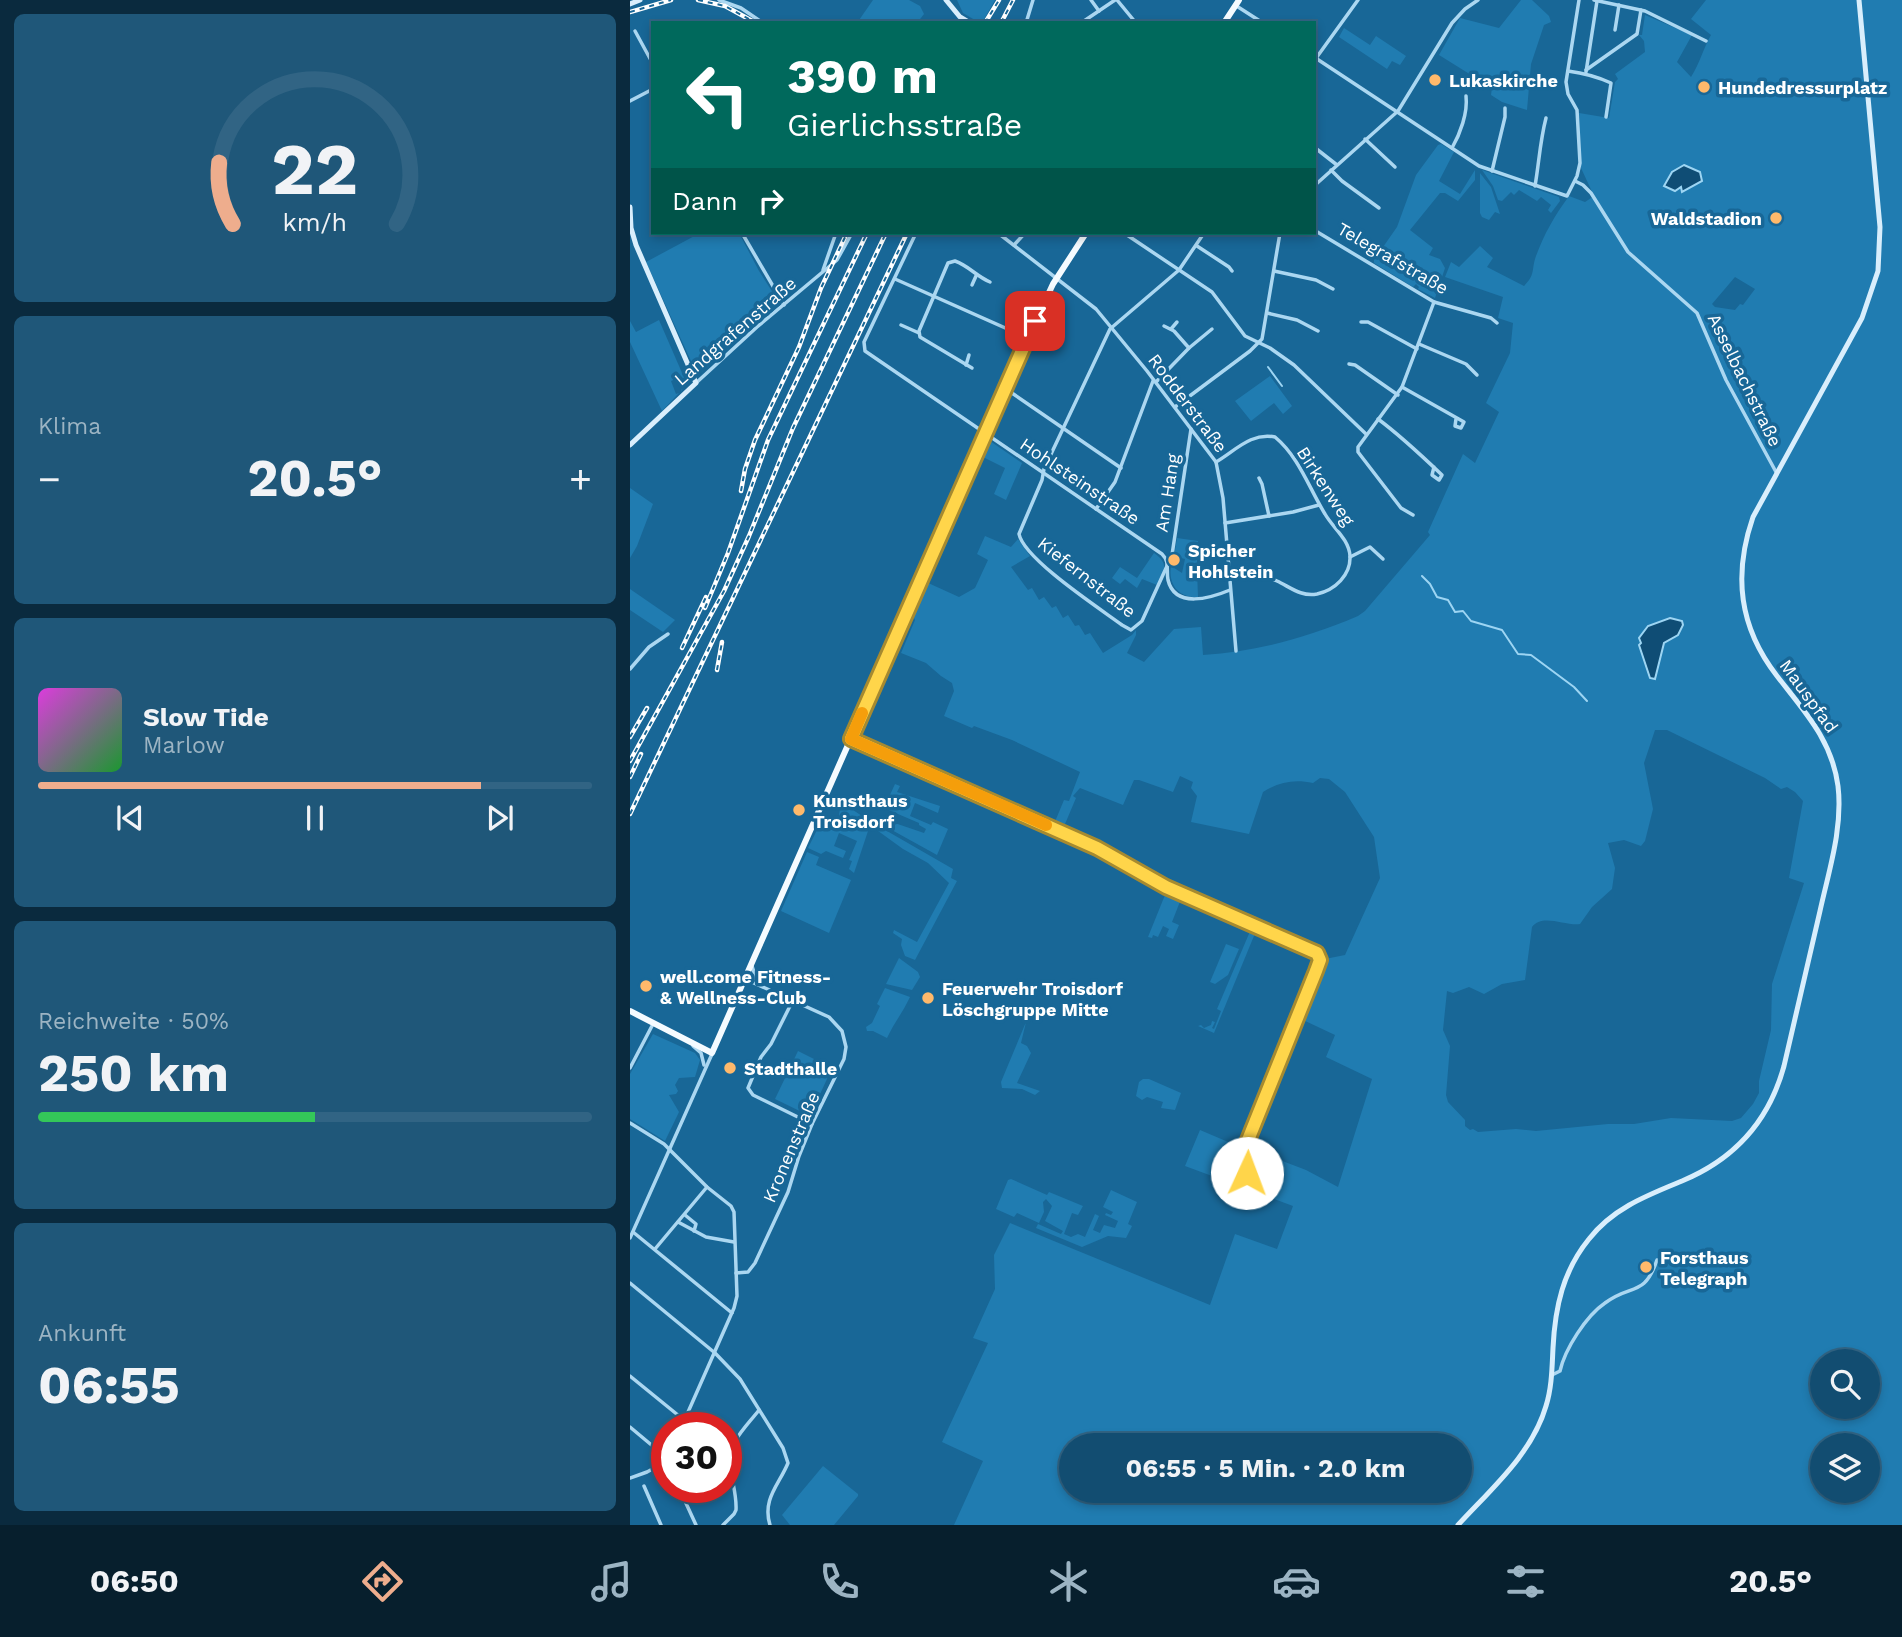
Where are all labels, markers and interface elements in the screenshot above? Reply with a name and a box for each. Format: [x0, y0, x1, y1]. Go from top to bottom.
text: 390 m [787, 47, 938, 105]
icon: left [672, 49, 763, 140]
place label: Lukaskirche [1449, 70, 1558, 91]
marker: Lukaskirche [1427, 72, 1443, 88]
place label: Hundedressurplatz [1718, 77, 1887, 98]
marker: Hundedressurplatz [1696, 79, 1712, 95]
text: Gierlichsstraße [787, 106, 1022, 144]
text: 22 [272, 126, 358, 212]
icon: right [752, 182, 790, 220]
text: Dann [672, 186, 738, 216]
text: km/h [283, 208, 347, 237]
place label: Waldstadion [1651, 208, 1762, 229]
marker: Waldstadion [1768, 210, 1784, 226]
street label: Telegrafstraße [1334, 218, 1452, 298]
street label: Landgrafenstraße [670, 272, 800, 390]
pin [1005, 291, 1065, 351]
icon: arrive [1016, 302, 1054, 340]
street label: Asselbachstraße [1704, 310, 1786, 450]
street label: Rodderstraße [1144, 349, 1232, 457]
text: Klima [38, 413, 101, 440]
street label: Hohlsteinstraße [1016, 433, 1144, 529]
street label: Birkenweg [1293, 443, 1360, 530]
text: 20.5° [247, 448, 383, 509]
street label: Am Hang [1150, 452, 1184, 534]
text: − [38, 457, 61, 501]
text: + [569, 457, 592, 501]
street label: Kiefernstraße [1034, 532, 1140, 622]
place label: Spicher Hohlstein [1188, 540, 1273, 582]
marker: Spicher Hohlstein [1166, 552, 1182, 568]
street label: Mauspfad [1775, 655, 1843, 737]
text: Slow Tide [143, 702, 269, 732]
text: Marlow [143, 732, 225, 759]
place label: Kunsthaus Troisdorf [813, 790, 908, 832]
icon: previous [111, 799, 149, 837]
icon: pause [296, 799, 334, 837]
icon: next [481, 799, 519, 837]
marker: Kunsthaus Troisdorf [791, 802, 807, 818]
place label: well.come Fitness- & Wellness-Club [660, 966, 831, 1008]
marker: well.come Fitness- & Wellness-Club [638, 978, 654, 994]
place label: Feuerwehr Troisdorf Löschgruppe Mitte [942, 978, 1123, 1020]
marker: Feuerwehr Troisdorf Löschgruppe Mitte [920, 990, 936, 1006]
text: Reichweite · 50% [38, 1008, 229, 1035]
text: 250 km [38, 1043, 229, 1104]
place label: Stadthalle [744, 1058, 837, 1079]
marker: Stadthalle [722, 1060, 738, 1076]
street label: Kronenstraße [758, 1089, 824, 1205]
position arrow [1210, 1136, 1284, 1210]
place label: Forsthaus Telegraph [1660, 1247, 1749, 1289]
marker: Forsthaus Telegraph [1638, 1259, 1654, 1275]
text: Ankunft [38, 1320, 126, 1347]
map controls [1810, 1349, 1880, 1503]
button: search [1810, 1349, 1880, 1419]
text: 06:55 [38, 1355, 180, 1416]
speed limit sign: 30 [651, 1412, 742, 1503]
button: layers [1810, 1433, 1880, 1503]
text: 06:55 · 5 Min. · 2.0 km [1125, 1453, 1406, 1483]
icon: directions [358, 1557, 407, 1606]
icon: music [587, 1557, 636, 1606]
icon: phone [815, 1557, 864, 1606]
icon: climate [1044, 1557, 1093, 1606]
icon: car [1272, 1557, 1321, 1606]
icon: filters [1501, 1557, 1550, 1606]
text: 06:50 [90, 1562, 179, 1600]
text: 20.5° [1729, 1562, 1812, 1600]

